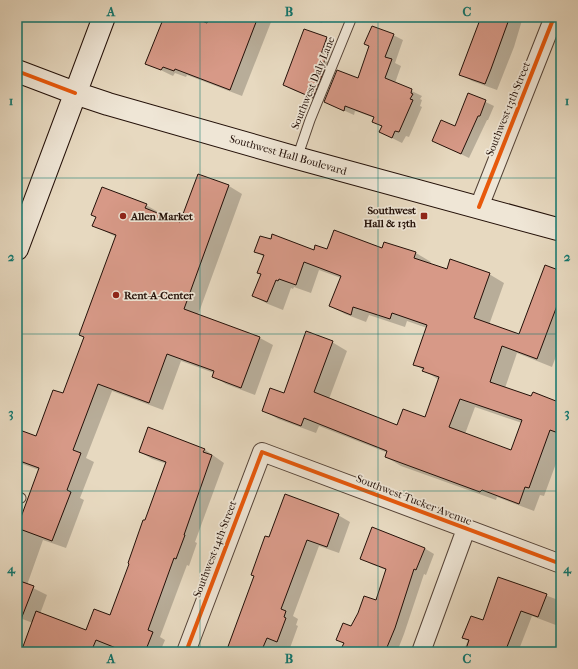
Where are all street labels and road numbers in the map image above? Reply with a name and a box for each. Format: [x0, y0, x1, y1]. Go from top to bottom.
street label: Southwest Daly Lane [288, 34, 338, 131]
street label: Southwest 13th Street [483, 60, 533, 158]
street label: Southwest Hall Boulevard [228, 132, 349, 178]
street label: Southwest Tucker Avenue [354, 472, 474, 528]
street label: Southwest 14th Street [190, 499, 240, 599]

